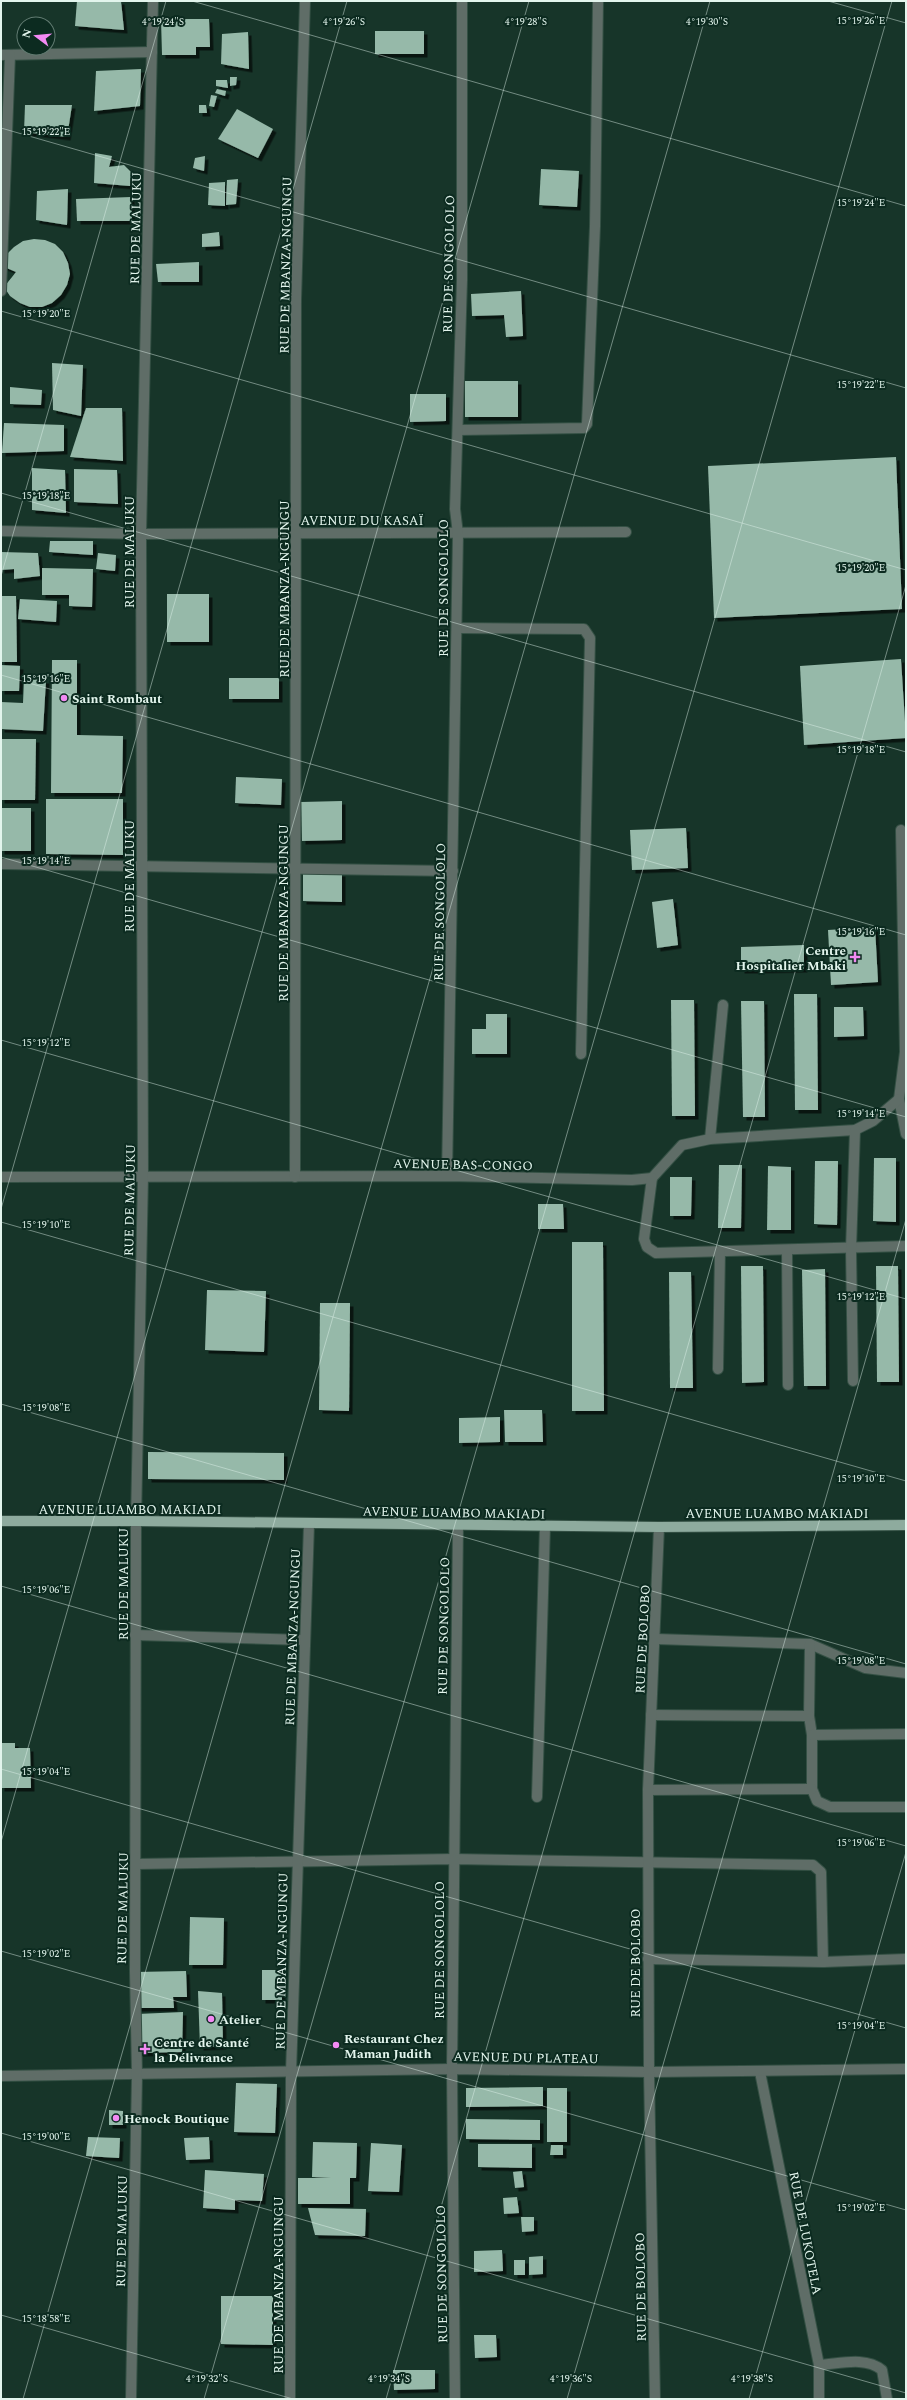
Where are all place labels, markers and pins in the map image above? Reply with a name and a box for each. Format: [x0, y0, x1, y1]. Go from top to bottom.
place label: Saint Rombaut [72, 689, 162, 709]
marker: Saint Rombaut [59, 693, 69, 703]
place label: Centre Hospitalier Mbaki [736, 941, 846, 976]
marker: Centre Hospitalier Mbaki [849, 951, 861, 963]
place label: Atelier [219, 2010, 261, 2030]
marker: Atelier [206, 2014, 216, 2024]
place label: Restaurant Chez Maman Judith [344, 2029, 444, 2064]
place label: Centre de Santé la Délivrance [154, 2033, 249, 2068]
marker: Restaurant Chez Maman Judith [331, 2040, 341, 2050]
marker: Centre de Santé la Délivrance [139, 2043, 151, 2055]
place label: Henock Boutique [124, 2109, 229, 2129]
marker: Henock Boutique [111, 2113, 121, 2123]

